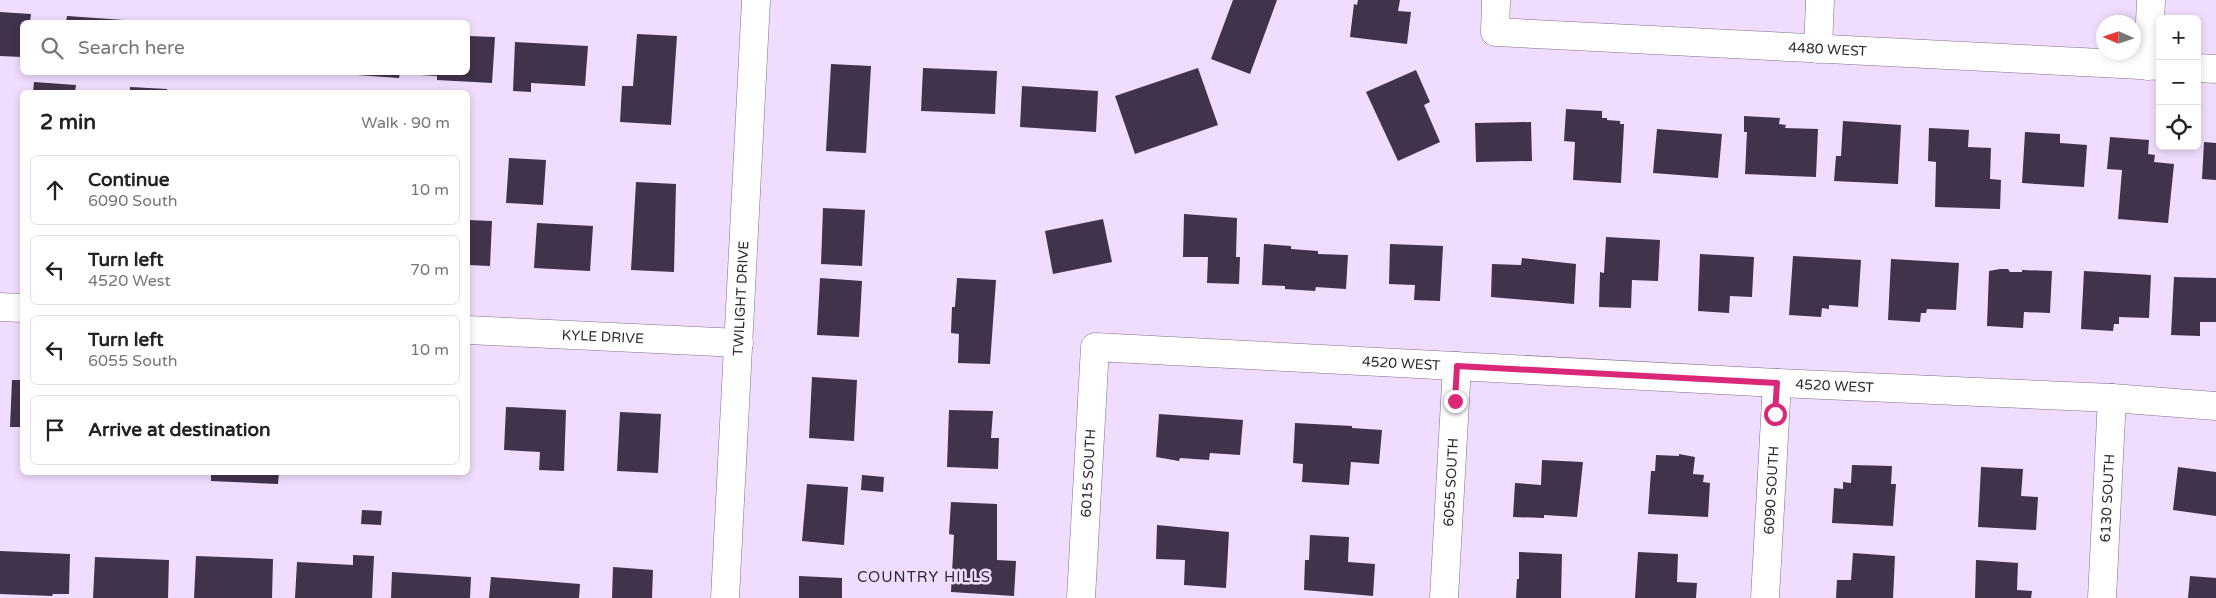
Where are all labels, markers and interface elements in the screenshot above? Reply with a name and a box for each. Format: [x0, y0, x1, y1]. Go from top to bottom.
north arrow [2096, 15, 2141, 60]
map controls [2156, 15, 2201, 150]
button: + [2156, 15, 2201, 60]
search box [20, 20, 470, 75]
icon: search [38, 34, 66, 62]
text: Search here [78, 37, 185, 59]
street label: 4480 WEST [1788, 39, 1868, 60]
button: − [2156, 60, 2201, 105]
button: locate [2156, 105, 2201, 150]
text: 2 min [40, 110, 96, 135]
text: Walk · 90 m [361, 113, 450, 133]
text: Continue [88, 169, 170, 191]
icon: ahead [41, 176, 69, 204]
text: 10 m [410, 180, 449, 200]
text: 6090 South [88, 191, 178, 211]
street label: TWILIGHT DRIVE [730, 240, 753, 356]
text: Turn left [88, 249, 164, 271]
icon: left [41, 256, 69, 284]
text: 70 m [410, 260, 449, 280]
text: 4520 West [88, 271, 171, 291]
street label: KYLE DRIVE [561, 327, 644, 347]
text: Turn left [88, 329, 164, 351]
icon: left [41, 336, 69, 364]
text: 10 m [410, 340, 449, 360]
text: 6055 South [88, 351, 178, 371]
street label: 4520 WEST [1361, 353, 1441, 374]
street label: 4520 WEST [1795, 376, 1875, 396]
route end [1444, 390, 1467, 413]
route start [1764, 403, 1787, 426]
icon: arrive [41, 416, 69, 444]
text: Arrive at destination [88, 419, 271, 441]
street label: 6015 SOUTH [1078, 429, 1099, 518]
street label: 6055 SOUTH [1440, 438, 1462, 527]
street label: 6090 SOUTH [1761, 446, 1782, 535]
street label: 6130 SOUTH [2097, 453, 2118, 543]
district label: COUNTRY HILLS [857, 568, 991, 586]

